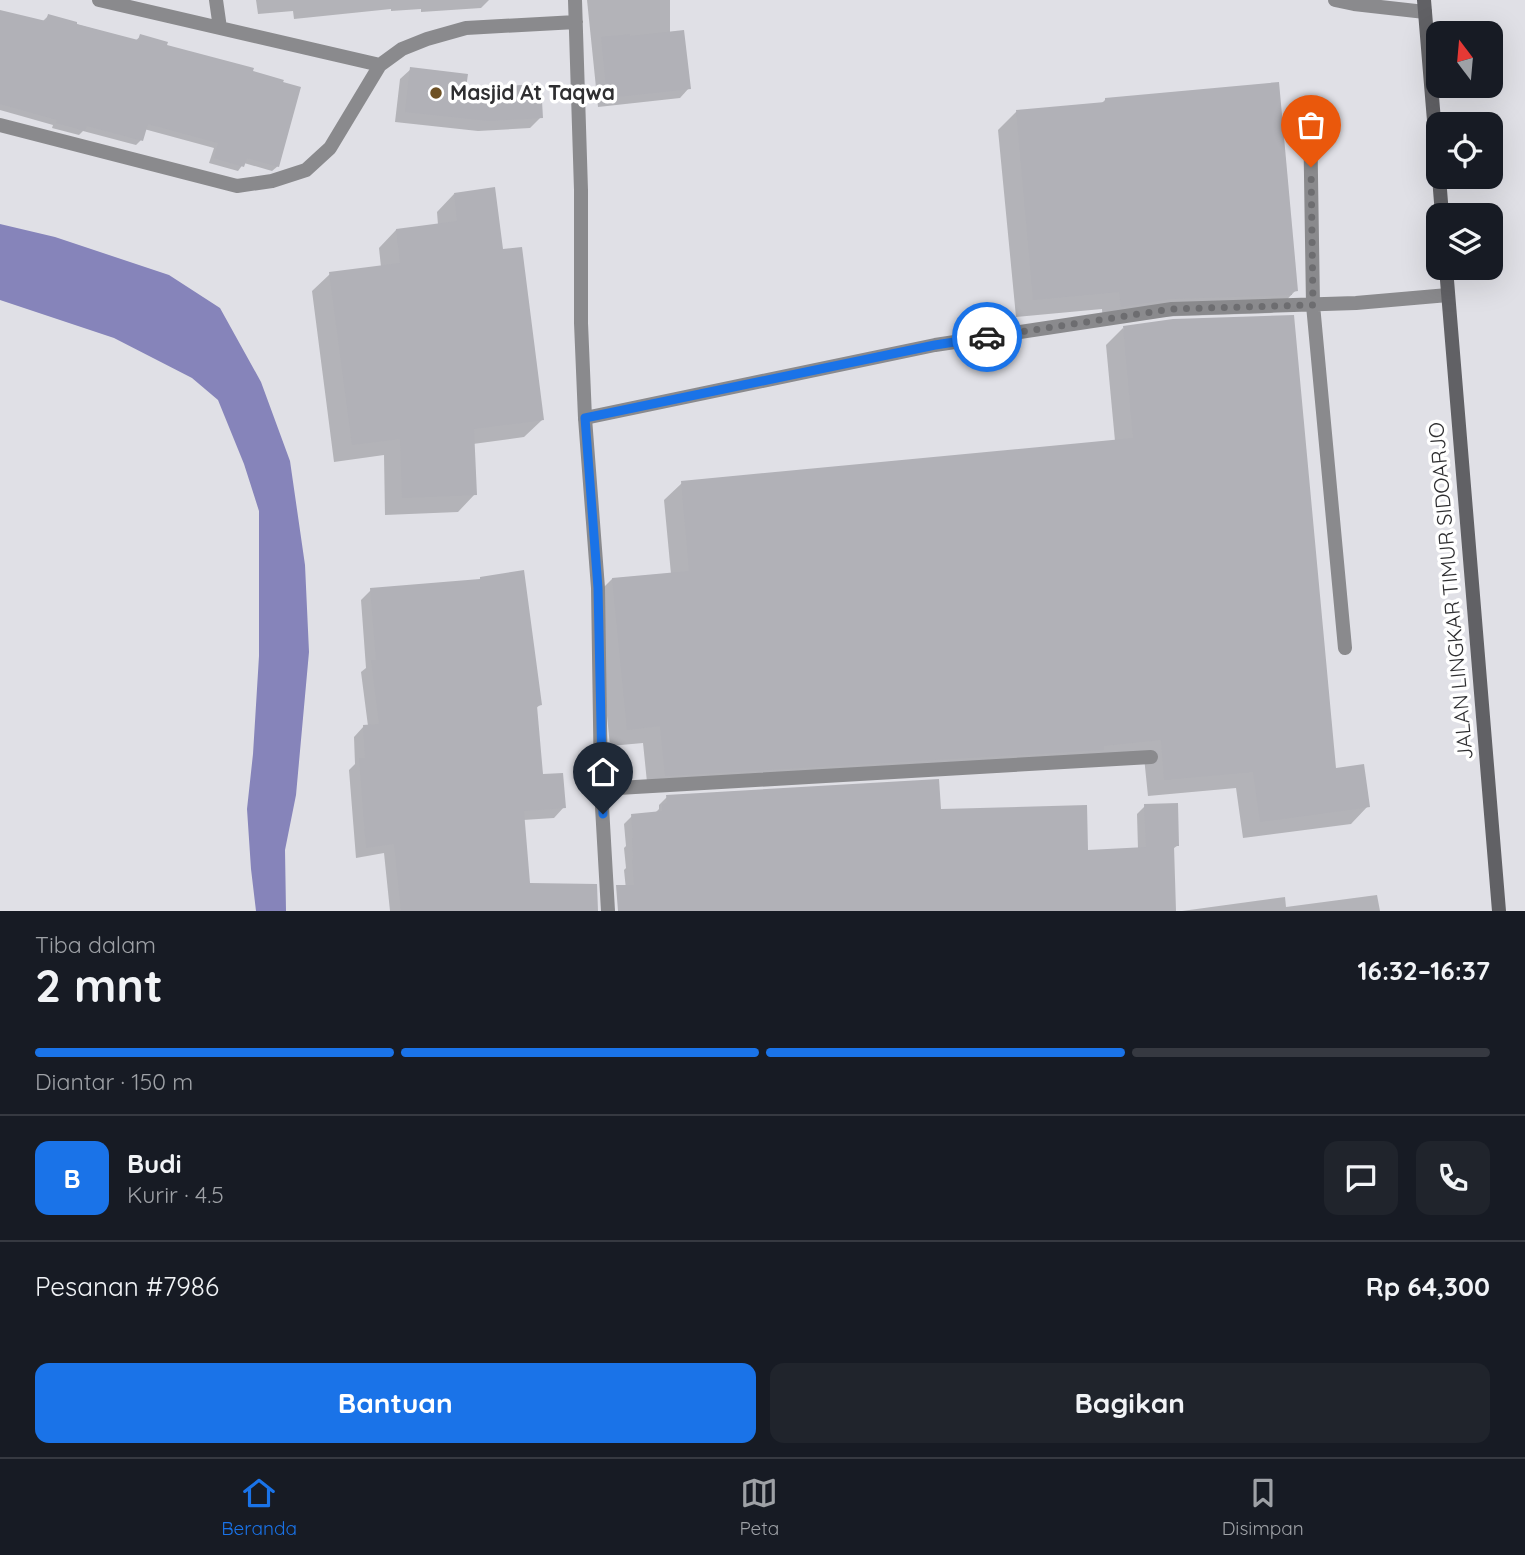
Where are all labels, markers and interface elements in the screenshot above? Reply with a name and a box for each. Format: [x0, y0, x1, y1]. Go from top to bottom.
north arrow [1426, 21, 1503, 98]
map controls [1426, 21, 1503, 280]
place label: Masjid At Taqwa [450, 79, 615, 105]
marker: Masjid At Taqwa [428, 85, 444, 101]
pin [1281, 95, 1341, 167]
icon: bag [1292, 106, 1330, 144]
button: locate [1426, 112, 1503, 189]
button: layers [1426, 203, 1503, 280]
courier [952, 302, 1022, 372]
icon: car [968, 318, 1006, 356]
street label: JALAN LINGKAR TIMUR SIDOARJO [1422, 421, 1478, 761]
pin [573, 742, 633, 814]
icon: home [584, 753, 622, 791]
text: Tiba dalam [35, 930, 156, 959]
text: 16:32–16:37 [1357, 954, 1490, 987]
text: 2 mnt [35, 956, 163, 1014]
text: Diantar · 150 m [35, 1067, 193, 1096]
button: chat [1324, 1141, 1398, 1215]
button: phone [1416, 1141, 1490, 1215]
text: Budi [127, 1147, 182, 1180]
text: B [63, 1162, 81, 1195]
text: Kurir · 4.5 [127, 1180, 224, 1209]
text: Pesanan #7986 [35, 1270, 219, 1303]
text: Rp 64,300 [1366, 1270, 1490, 1303]
button: Bantuan [35, 1363, 756, 1443]
button: Bagikan [770, 1363, 1490, 1443]
tab: Beranda [221, 1474, 297, 1540]
tab: Peta [739, 1474, 779, 1540]
tab: Disimpan [1222, 1474, 1304, 1540]

